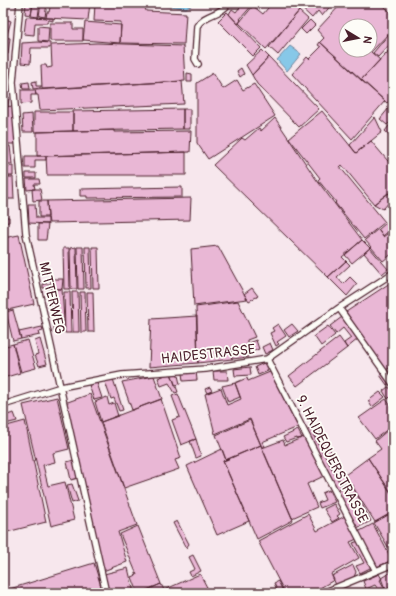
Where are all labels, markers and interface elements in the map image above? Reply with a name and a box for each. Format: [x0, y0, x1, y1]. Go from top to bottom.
north arrow [338, 18, 378, 58]
text: N [360, 35, 374, 45]
street label: MITTERWEG [35, 260, 69, 336]
street label: HAIDESTRASSE [160, 341, 256, 367]
street label: 9. HAIDEQUERSTRASSE [292, 392, 372, 526]

